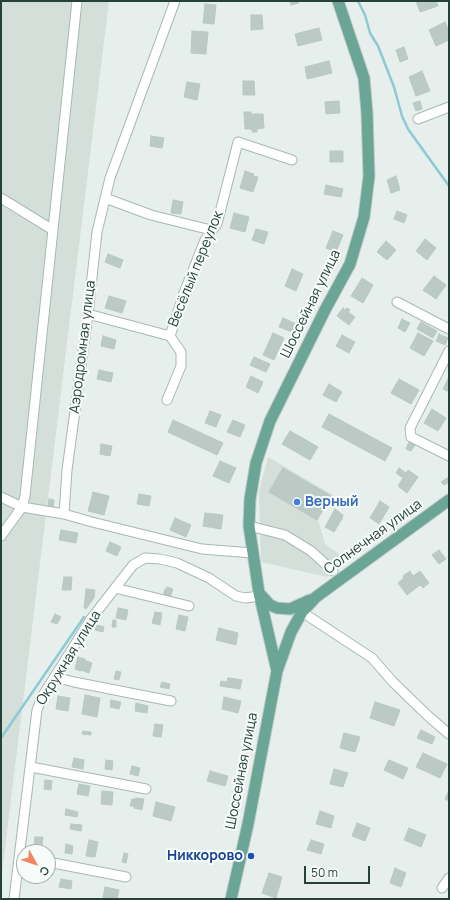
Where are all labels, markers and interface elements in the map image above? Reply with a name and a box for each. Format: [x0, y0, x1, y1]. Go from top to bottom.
street label: Весёлый переулок [165, 208, 227, 330]
street label: Шоссейная улица [277, 247, 345, 361]
street label: Аэродромная улица [66, 279, 100, 415]
place label: Верный [305, 494, 358, 510]
street label: Солнечная улица [321, 496, 425, 578]
marker: Верный [292, 497, 302, 507]
street label: Окружная улица [33, 608, 105, 708]
street label: Шоссейная улица [222, 711, 262, 831]
north arrow [16, 844, 56, 884]
place label: Никкорово [167, 848, 243, 864]
marker: Никкорово [246, 851, 256, 861]
scale bar [306, 858, 372, 884]
text: С [36, 863, 53, 879]
text: 50 m [311, 864, 338, 881]

